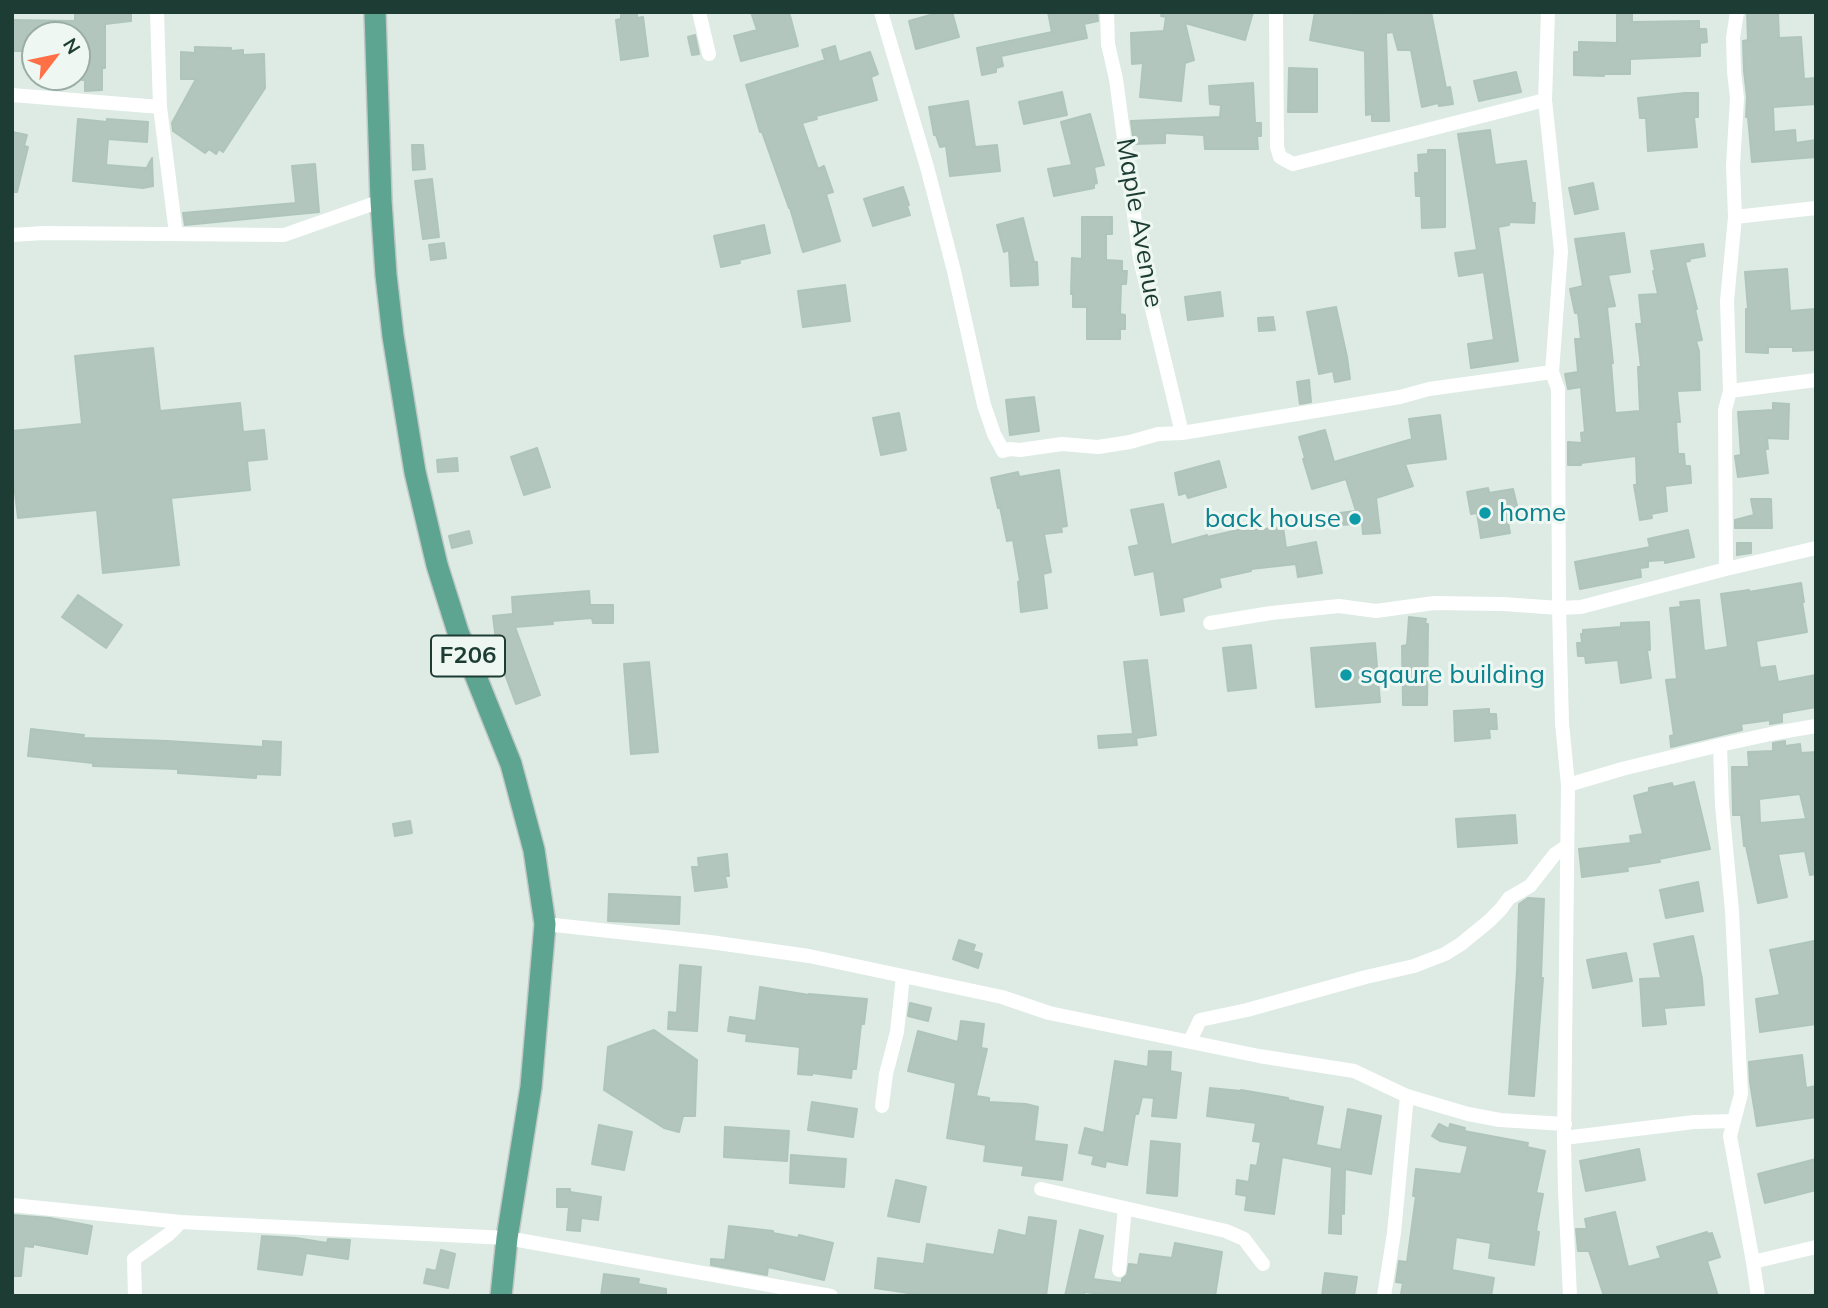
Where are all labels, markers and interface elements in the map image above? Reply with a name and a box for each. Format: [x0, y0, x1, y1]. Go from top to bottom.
north arrow [21, 21, 91, 91]
text: N [58, 33, 86, 58]
street label: Maple Avenue [1109, 136, 1169, 310]
place label: home [1499, 497, 1566, 529]
place label: back house [1205, 503, 1341, 535]
marker: home [1477, 505, 1493, 521]
marker: back house [1347, 511, 1363, 527]
road number: F206 [431, 636, 505, 676]
place label: sqaure building [1360, 659, 1545, 691]
marker: sqaure building [1338, 667, 1354, 683]

